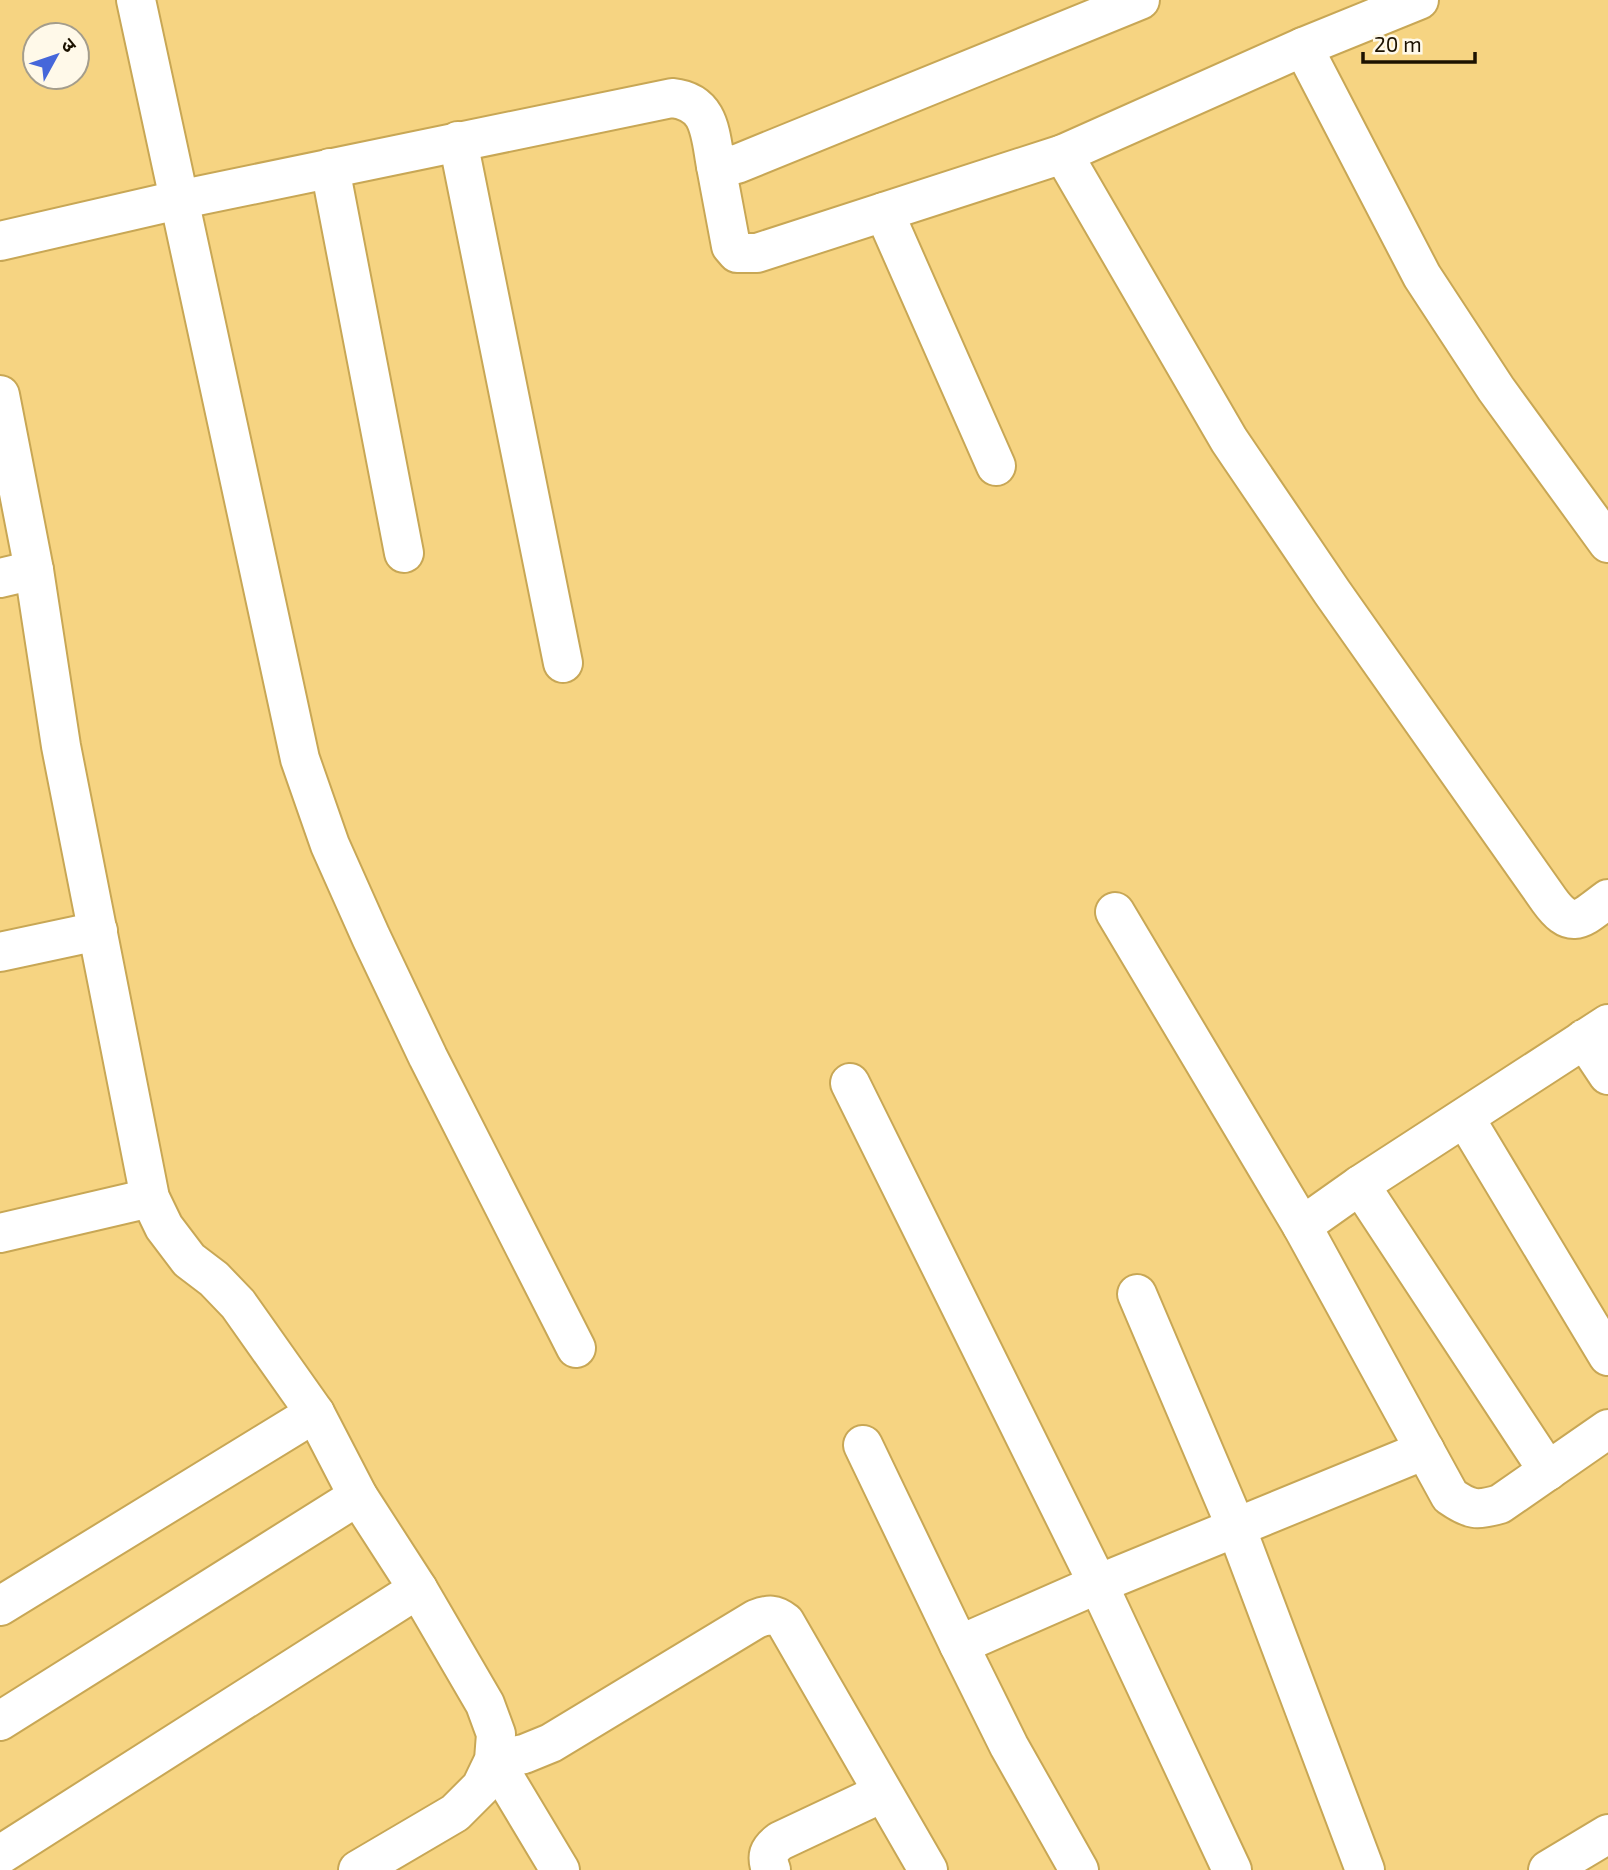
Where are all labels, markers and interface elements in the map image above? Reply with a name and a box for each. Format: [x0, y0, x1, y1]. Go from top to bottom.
north arrow [21, 21, 91, 91]
scale bar [1363, 21, 1475, 65]
text: 20 m [1374, 31, 1422, 56]
text: उ [57, 33, 82, 57]

